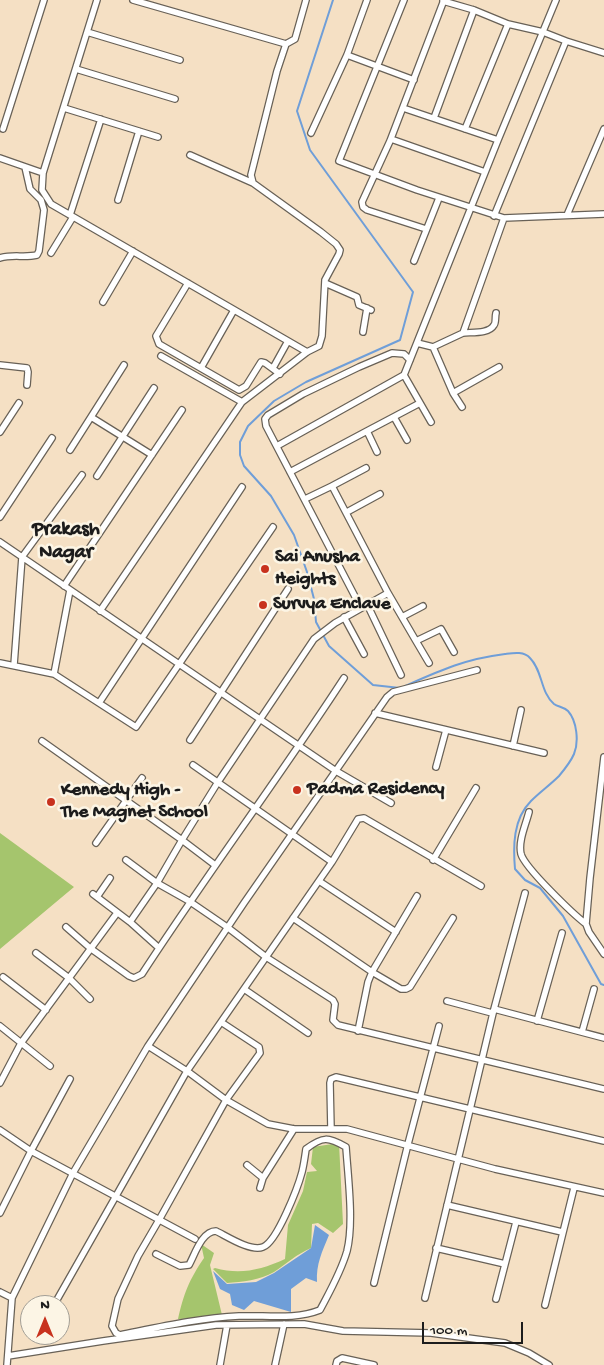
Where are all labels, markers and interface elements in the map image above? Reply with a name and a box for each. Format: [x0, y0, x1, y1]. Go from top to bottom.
district label: Prakash Nagar [32, 519, 100, 566]
place label: Sai Anusha Heights [275, 547, 360, 591]
marker: Sai Anusha Heights [259, 563, 271, 575]
place label: Survya Enclave [273, 594, 390, 616]
marker: Survya Enclave [257, 599, 269, 611]
place label: Padma Residency [307, 779, 444, 801]
place label: Kennedy High - The Magnet School [61, 780, 208, 824]
marker: Padma Residency [291, 784, 303, 796]
marker: Kennedy High - The Magnet School [45, 796, 57, 808]
north arrow [20, 1295, 70, 1345]
text: N [40, 1297, 50, 1314]
scale bar [424, 1312, 525, 1344]
text: 100 m [430, 1322, 467, 1340]

